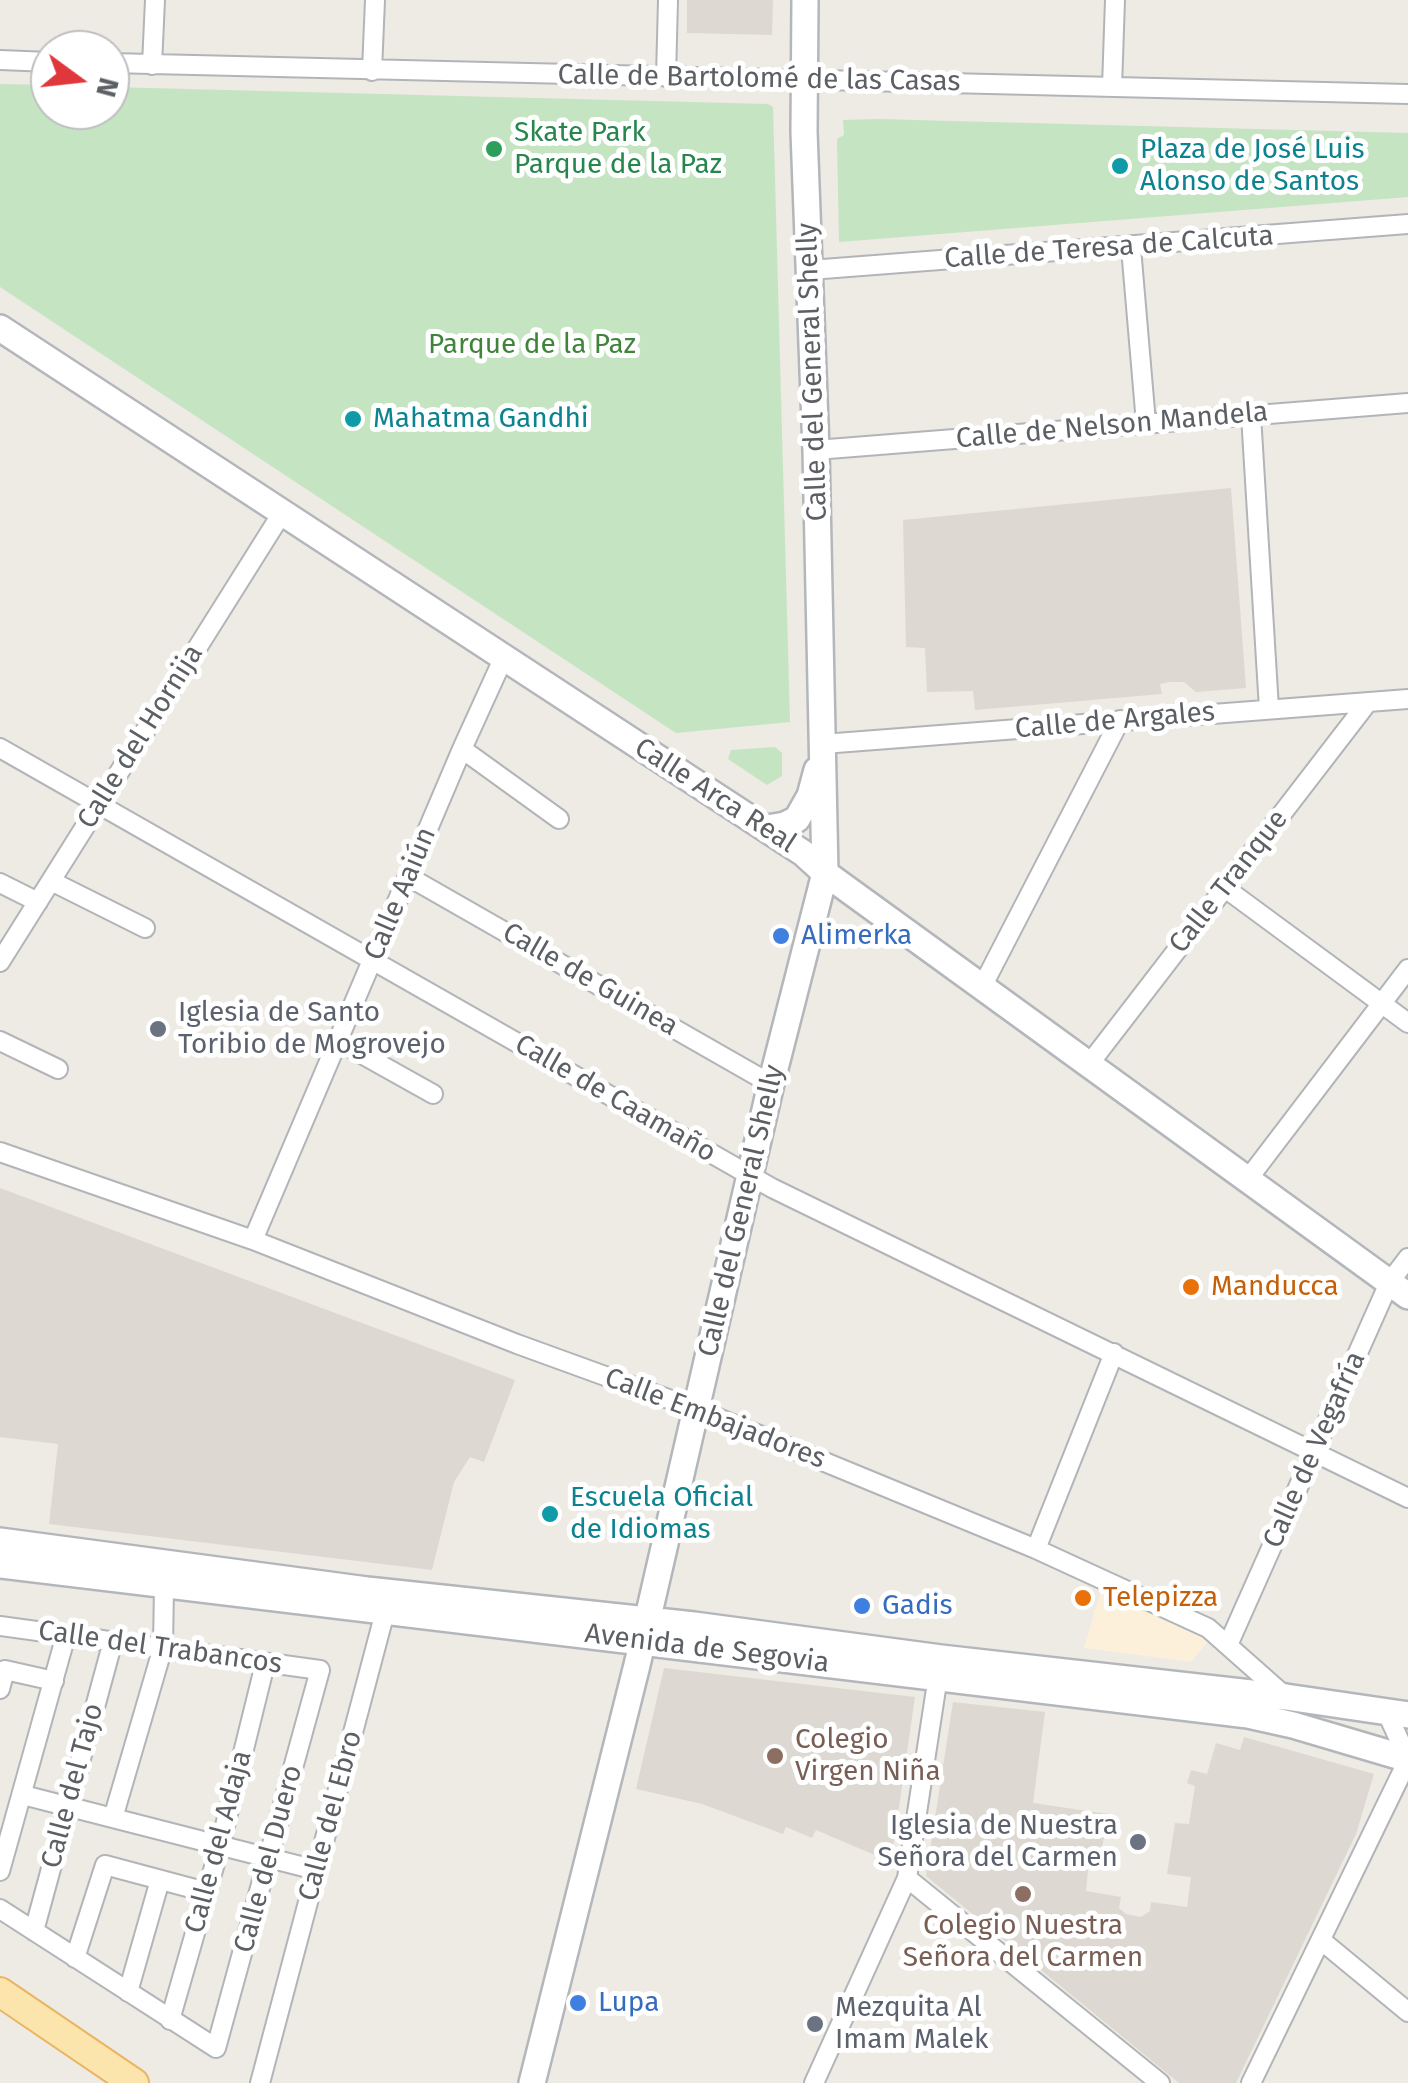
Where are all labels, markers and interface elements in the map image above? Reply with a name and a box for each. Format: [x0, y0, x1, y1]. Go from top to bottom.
north arrow [30, 30, 130, 130]
street label: Calle de Bartolomé de las Casas [557, 59, 961, 99]
text: N [89, 74, 126, 101]
place label: Skate Park Parque de la Paz [514, 116, 722, 182]
place label: Plaza de José Luis Alonso de Santos [1140, 133, 1365, 199]
marker: Skate Park Parque de la Paz [483, 138, 505, 160]
marker: Plaza de José Luis Alonso de Santos [1109, 155, 1131, 177]
street label: Calle de Teresa de Calcuta [943, 220, 1275, 276]
street label: Calle del General Shelly [791, 222, 835, 522]
park label: Parque de la Paz [428, 328, 636, 362]
street label: Calle de Nelson Mandela [954, 396, 1270, 456]
place label: Mahatma Gandhi [373, 402, 589, 436]
marker: Mahatma Gandhi [342, 408, 364, 430]
street label: Calle del Hornija [71, 639, 211, 835]
street label: Calle de Argales [1014, 696, 1216, 746]
street label: Calle Arca Real [628, 731, 802, 861]
street label: Calle Tranque [1163, 804, 1295, 960]
street label: Calle Aaiún [358, 822, 444, 966]
street label: Calle de Guinea [496, 916, 684, 1044]
place label: Alimerka [801, 919, 912, 953]
marker: Alimerka [770, 925, 792, 947]
place label: Iglesia de Santo Toribio de Mogrovejo [178, 996, 446, 1062]
marker: Iglesia de Santo Toribio de Mogrovejo [147, 1018, 169, 1040]
street label: Calle de Caamaño [509, 1028, 721, 1170]
street label: Calle del General Shelly [692, 1062, 792, 1360]
place label: Manducca [1211, 1270, 1339, 1304]
marker: Manducca [1180, 1276, 1202, 1298]
street label: Calle de Vegafría [1257, 1347, 1373, 1553]
street label: Calle Embajadores [600, 1361, 830, 1477]
place label: Escuela Oficial de Idiomas [570, 1481, 753, 1547]
marker: Escuela Oficial de Idiomas [539, 1503, 561, 1525]
place label: Telepizza [1103, 1581, 1218, 1615]
marker: Telepizza [1072, 1587, 1094, 1609]
place label: Gadis [882, 1589, 953, 1623]
marker: Gadis [851, 1595, 873, 1617]
street label: Calle del Trabancos [36, 1614, 284, 1682]
street label: Avenida de Segovia [583, 1617, 831, 1681]
street label: Calle del Tajo [35, 1700, 111, 1872]
place label: Colegio Virgen Niña [795, 1723, 941, 1789]
street label: Calle del Ebro [292, 1727, 370, 1905]
marker: Colegio Virgen Niña [764, 1745, 786, 1767]
street label: Calle del Adaja [178, 1747, 260, 1937]
street label: Calle del Duero [228, 1762, 310, 1956]
place label: Iglesia de Nuestra Señora del Carmen [878, 1809, 1118, 1875]
marker: Iglesia de Nuestra Señora del Carmen [1127, 1831, 1149, 1853]
marker: Colegio Nuestra Señora del Carmen [1012, 1883, 1034, 1905]
place label: Colegio Nuestra Señora del Carmen [903, 1909, 1143, 1975]
place label: Lupa [598, 1986, 659, 2020]
place label: Mezquita Al Imam Malek [835, 1991, 988, 2057]
marker: Lupa [567, 1992, 589, 2014]
marker: Mezquita Al Imam Malek [804, 2013, 826, 2035]

